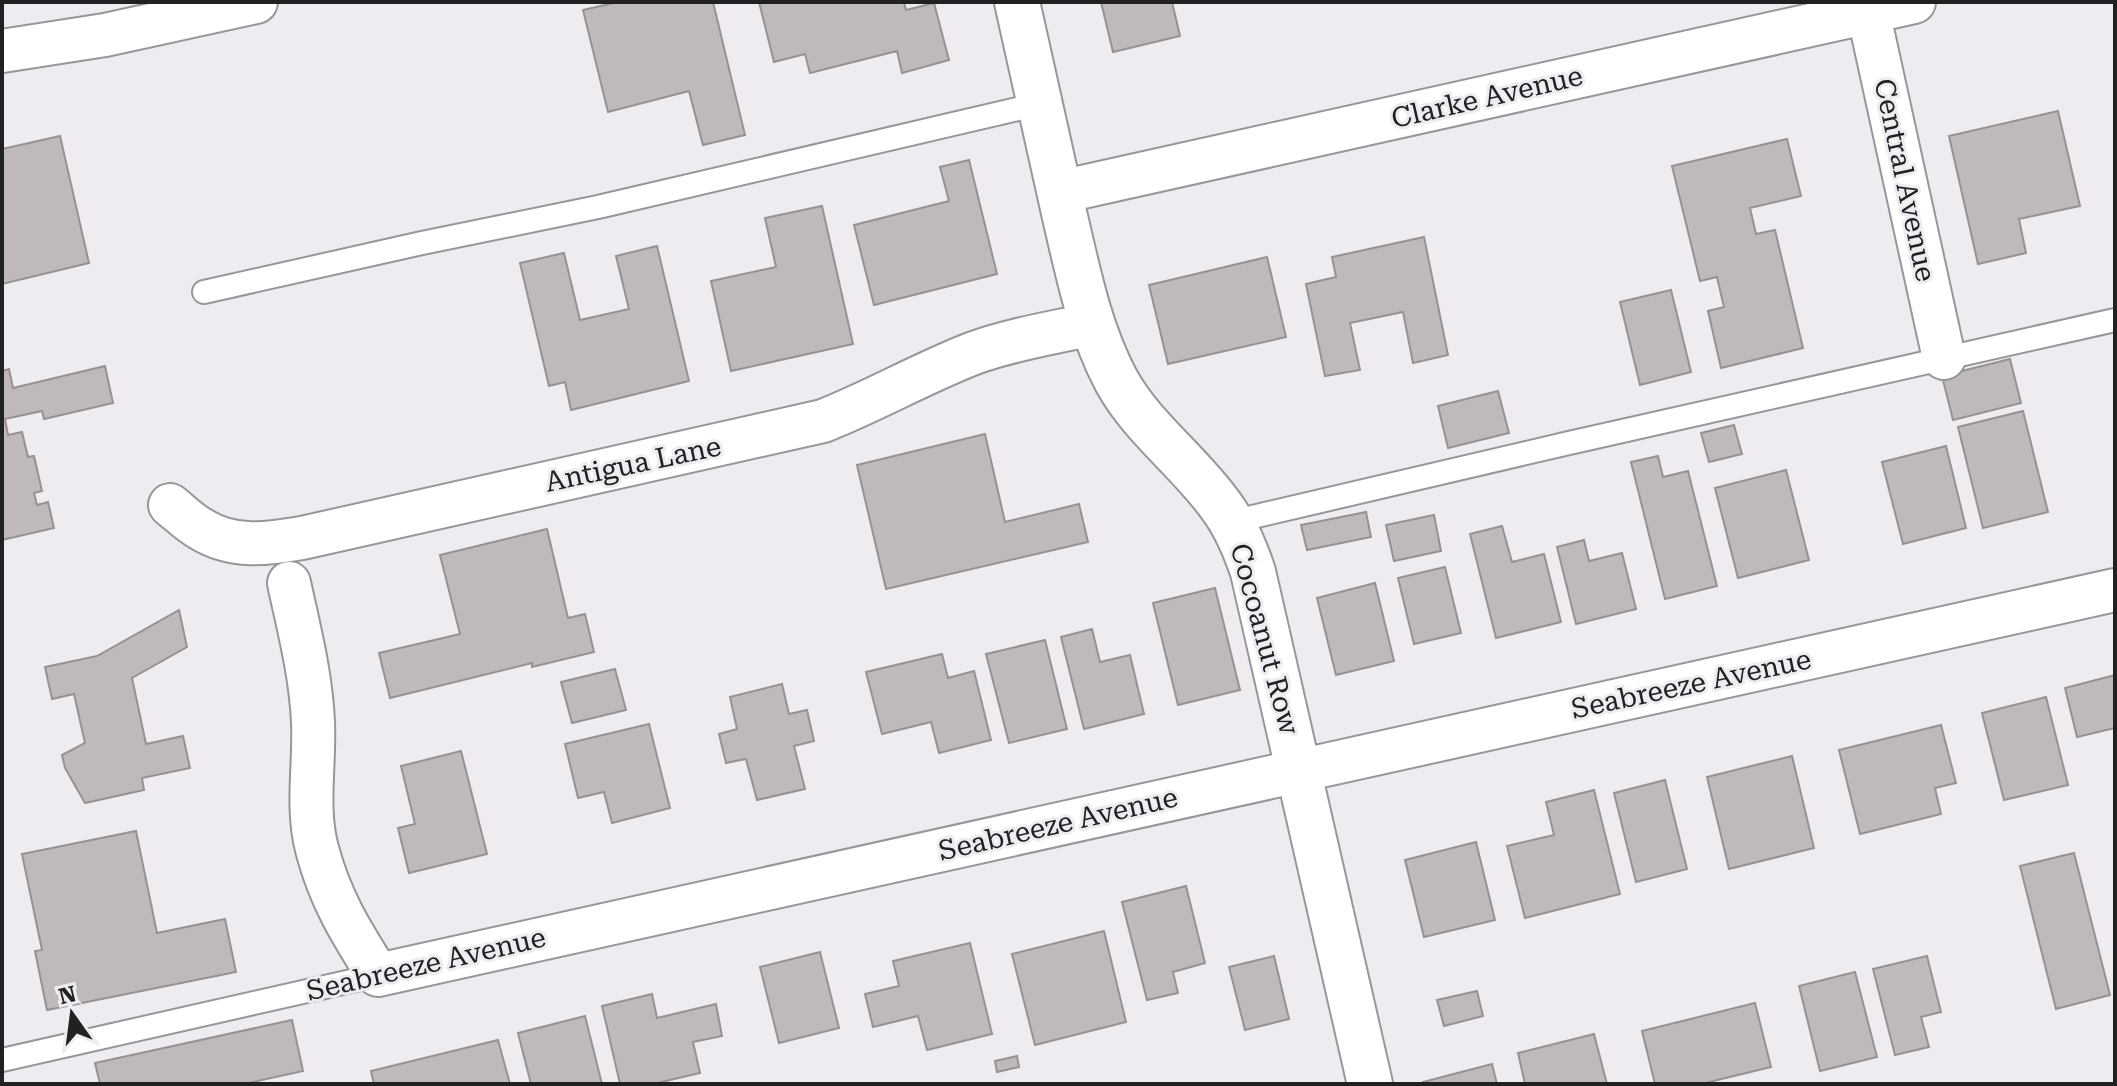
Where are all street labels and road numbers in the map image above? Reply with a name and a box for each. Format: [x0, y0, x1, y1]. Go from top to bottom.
street label: Clarke Avenue [1388, 59, 1586, 135]
street label: Central Avenue [1867, 76, 1943, 284]
street label: Antigua Lane [542, 429, 724, 499]
street label: Cocoanut Row [1224, 540, 1307, 739]
street label: Seabreeze Avenue [1568, 642, 1814, 726]
street label: Seabreeze Avenue [935, 780, 1181, 868]
street label: Seabreeze Avenue [303, 920, 549, 1008]

